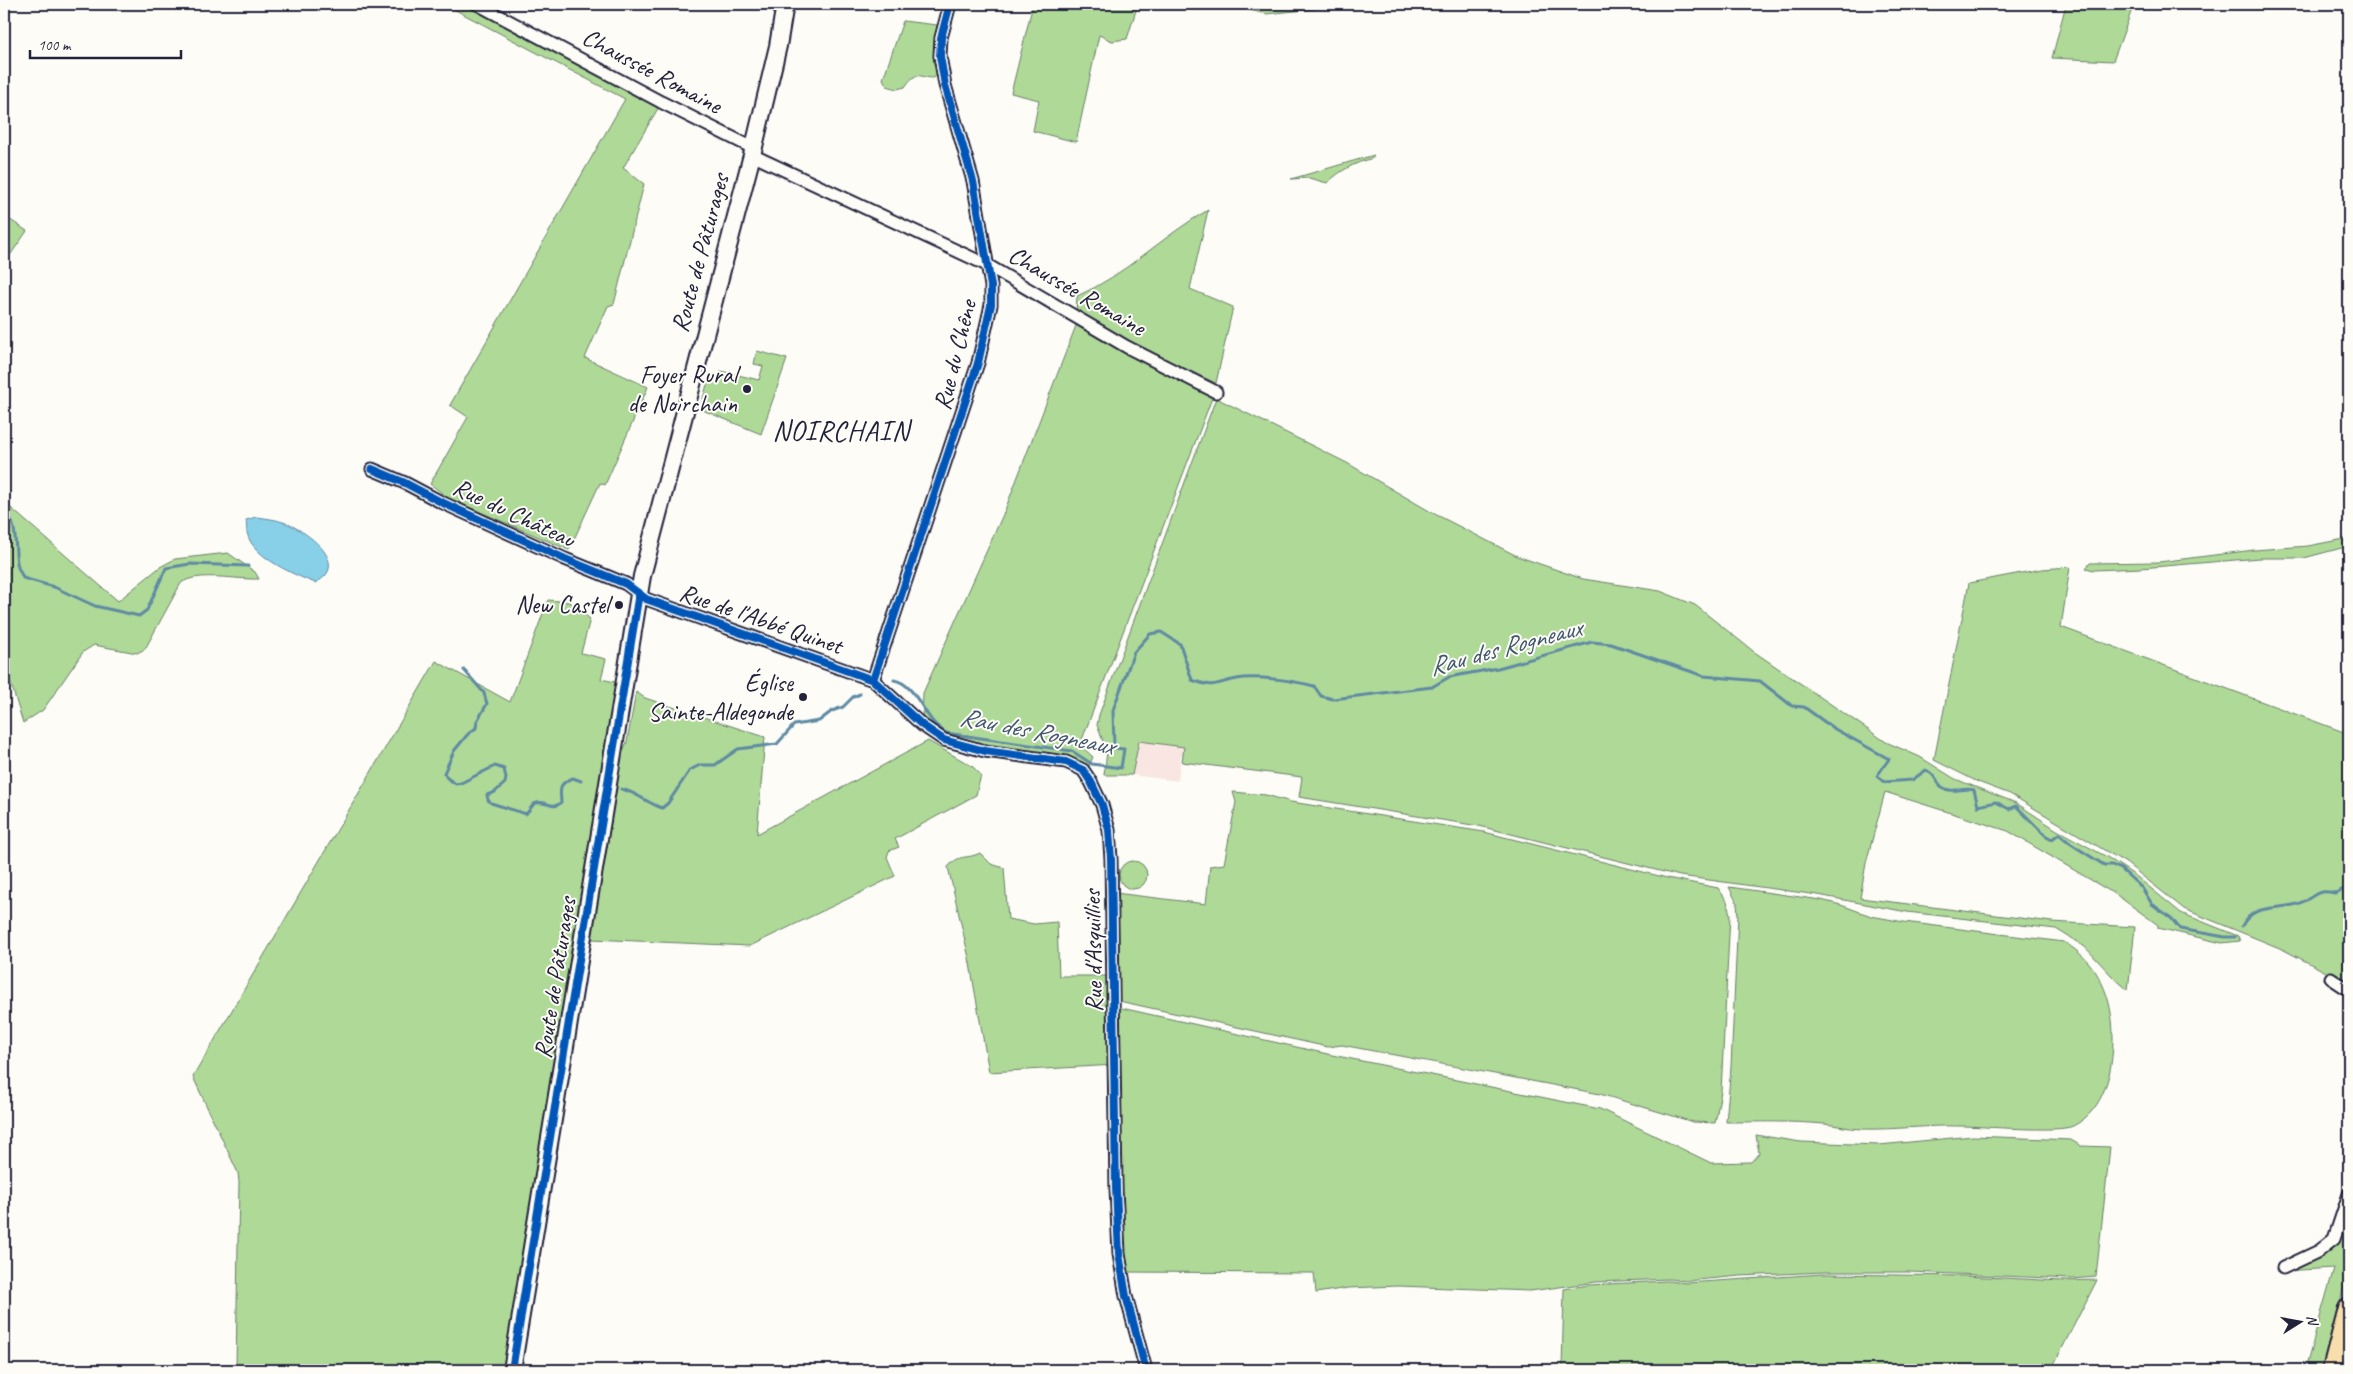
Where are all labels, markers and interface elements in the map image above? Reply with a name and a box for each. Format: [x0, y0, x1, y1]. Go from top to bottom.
street label: Chaussée Romaine [577, 21, 729, 122]
scale bar [30, 28, 181, 60]
text: 100 m [38, 36, 72, 55]
street label: Route de Pâturages [664, 168, 737, 336]
street label: Chaussée Romaine [1003, 239, 1153, 344]
street label: Rue du Chêne [926, 295, 985, 413]
place label: Foyer Rural de Noirchain [628, 359, 742, 420]
marker: Foyer Rural de Noirchain [741, 383, 753, 395]
district label: NOIRCHAIN [772, 413, 913, 448]
street label: Rue du Château [448, 471, 582, 556]
street label: Rue de l'Abbé Quinet [675, 576, 849, 663]
place label: New Castel [515, 589, 614, 621]
marker: New Castel [613, 599, 625, 611]
water label: Rau des Rogneaux [1425, 610, 1589, 683]
place label: Église Sainte-Aldegonde [648, 667, 795, 728]
marker: Église Sainte-Aldegonde [797, 691, 809, 703]
water label: Rau des Rogneaux [957, 700, 1121, 763]
street label: Rue d'Asquillies [1076, 887, 1110, 1013]
street label: Route de Pâturages [527, 893, 584, 1061]
north arrow [2276, 1296, 2326, 1346]
text: N [2303, 1314, 2322, 1328]

